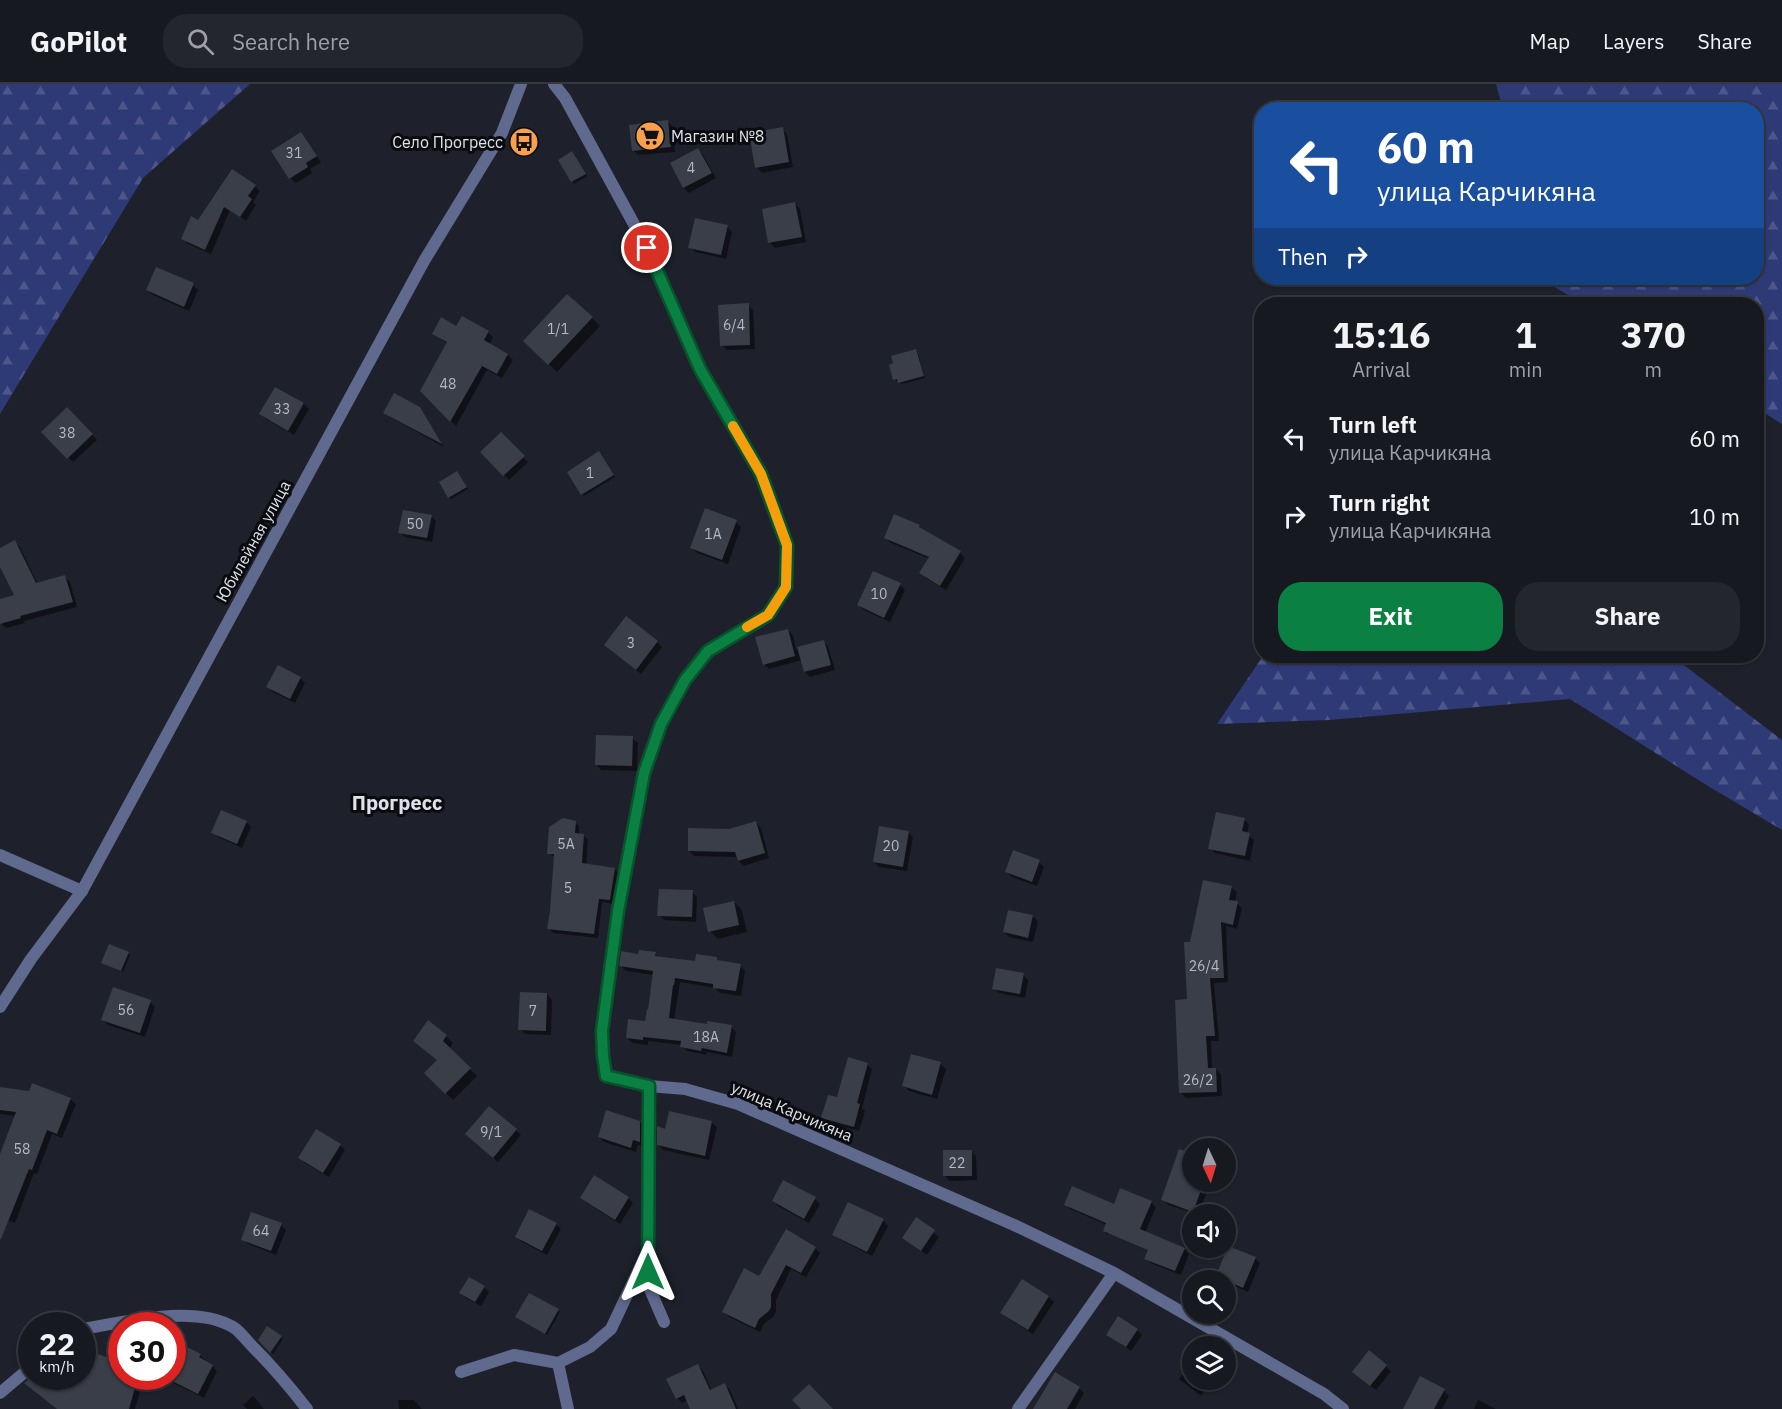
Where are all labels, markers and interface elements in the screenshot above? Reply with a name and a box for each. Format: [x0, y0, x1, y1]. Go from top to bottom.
search box [163, 14, 583, 68]
text: GoPilot [30, 23, 127, 60]
icon: search [184, 25, 217, 58]
text: Search here [232, 27, 350, 56]
text: Map [1530, 27, 1570, 55]
text: Layers [1603, 27, 1665, 55]
text: Share [1698, 27, 1752, 55]
supermarket icon: Магазин №8 [634, 120, 666, 152]
text: 60 m [1377, 120, 1475, 175]
bus stop icon: Село Прогресс [508, 126, 540, 158]
place label: Магазин №8 [671, 126, 764, 146]
icon: left [1278, 126, 1356, 204]
place label: Село Прогресс [392, 132, 503, 152]
house number: 31 [286, 144, 302, 162]
house number: 4 [687, 159, 695, 177]
text: улица Карчикяна [1377, 173, 1596, 208]
pin [621, 222, 672, 273]
icon: arrive [630, 231, 663, 264]
icon: right [1340, 240, 1373, 273]
text: Then [1278, 242, 1328, 271]
text: 15:16 [1332, 311, 1431, 358]
text: 1 [1515, 311, 1537, 358]
text: 370 [1621, 311, 1686, 358]
house number: 6/4 [723, 316, 745, 334]
house number: 1/1 [547, 320, 569, 338]
text: Arrival [1352, 356, 1411, 383]
text: min [1509, 356, 1543, 383]
text: m [1645, 356, 1662, 383]
house number: 48 [440, 375, 456, 393]
house number: 33 [274, 400, 290, 418]
text: Turn left [1329, 410, 1417, 439]
icon: left [1278, 422, 1311, 455]
house number: 38 [59, 424, 75, 442]
text: 60 m [1689, 424, 1740, 453]
text: улица Карчикяна [1329, 439, 1491, 466]
house number: 1 [586, 464, 594, 482]
street label: Юбилейная улица [211, 476, 295, 605]
text: Turn right [1329, 488, 1430, 517]
icon: right [1278, 500, 1311, 533]
text: 10 m [1689, 502, 1740, 531]
house number: 50 [407, 515, 423, 533]
text: улица Карчикяна [1329, 517, 1491, 544]
house number: 1А [704, 525, 722, 543]
button: Exit [1278, 582, 1503, 651]
button: Share [1515, 582, 1740, 651]
house number: 10 [871, 585, 887, 603]
house number: 3 [627, 634, 635, 652]
district label: Прогресс [352, 789, 442, 816]
house number: 5А [557, 835, 575, 853]
house number: 20 [883, 837, 899, 855]
house number: 5 [564, 879, 572, 897]
house number: 26/4 [1189, 957, 1219, 975]
house number: 56 [118, 1001, 134, 1019]
house number: 7 [529, 1002, 537, 1020]
house number: 18А [693, 1028, 719, 1046]
house number: 26/2 [1183, 1071, 1213, 1089]
street label: улица Карчикяна [728, 1076, 856, 1146]
house number: 9/1 [480, 1123, 502, 1141]
north arrow [1182, 1138, 1236, 1192]
map controls [1182, 1138, 1236, 1390]
house number: 58 [14, 1140, 30, 1158]
house number: 22 [949, 1154, 965, 1172]
button: sound [1182, 1204, 1236, 1258]
house number: 64 [253, 1222, 269, 1240]
position arrow [616, 1240, 680, 1304]
button: search [1182, 1270, 1236, 1324]
speed limit sign: 30 [108, 1312, 186, 1390]
text: 22 [39, 1324, 75, 1363]
button: layers [1182, 1336, 1236, 1390]
text: km/h [39, 1357, 75, 1376]

